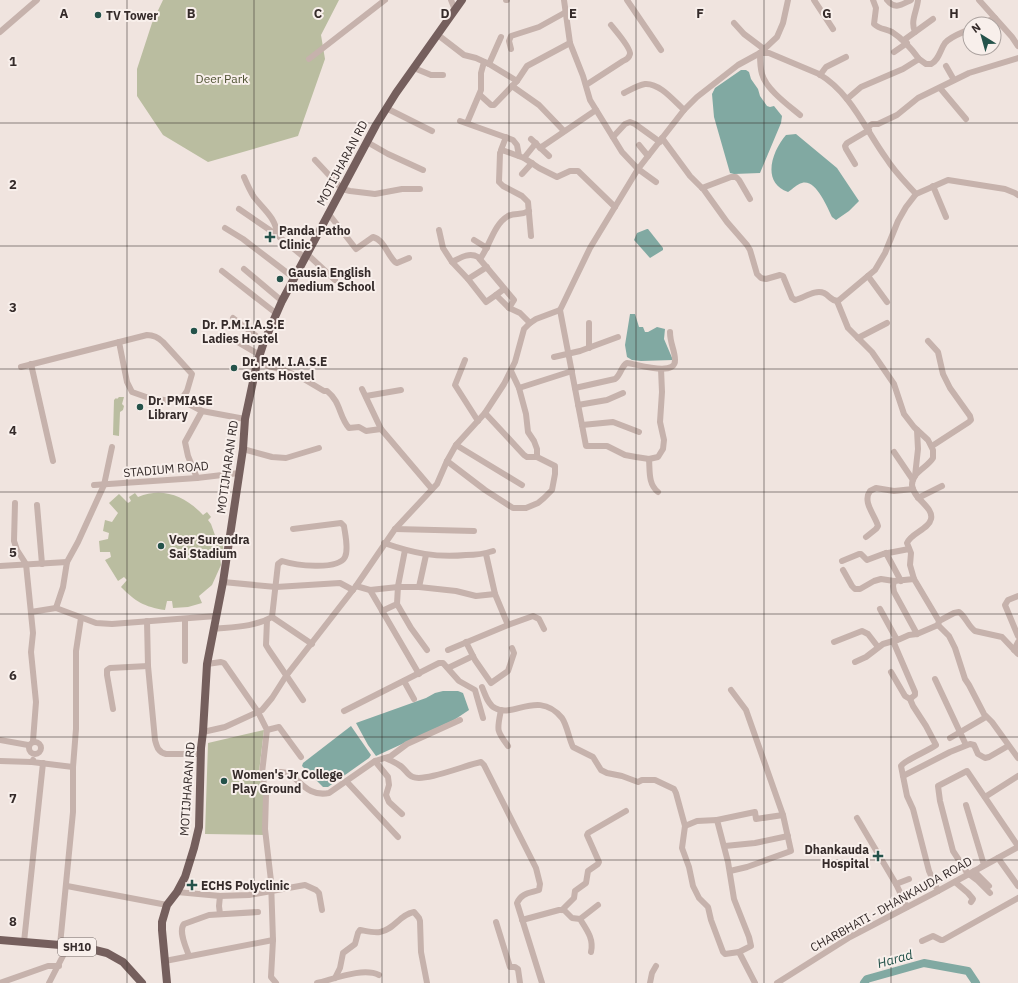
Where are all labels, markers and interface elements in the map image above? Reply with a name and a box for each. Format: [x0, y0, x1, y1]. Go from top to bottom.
text: A [60, 5, 69, 22]
text: B [187, 5, 196, 22]
text: C [314, 5, 323, 22]
text: D [440, 5, 450, 22]
text: E [569, 5, 577, 22]
text: F [696, 5, 704, 22]
text: G [822, 5, 832, 22]
text: H [949, 5, 959, 22]
place label: TV Tower [106, 8, 158, 23]
marker: TV Tower [93, 10, 103, 20]
north arrow [962, 16, 1002, 56]
text: N [969, 20, 983, 36]
text: 1 [9, 53, 17, 70]
park label: Deer Park [196, 71, 249, 86]
street label: MOTIJHARAN RD [313, 118, 371, 208]
text: 2 [9, 176, 17, 193]
place label: Panda Patho Clinic [279, 223, 351, 252]
marker: Panda Patho Clinic [264, 231, 276, 243]
place label: Gausia English medium School [288, 265, 375, 294]
marker: Gausia English medium School [275, 274, 285, 284]
text: 3 [9, 299, 17, 316]
place label: Dr. P.M.I.A.S.E Ladies Hostel [202, 317, 285, 346]
marker: Dr. P.M.I.A.S.E Ladies Hostel [189, 326, 199, 336]
place label: Dr. P.M. I.A.S.E Gents Hostel [242, 354, 327, 383]
marker: Dr. P.M. I.A.S.E Gents Hostel [229, 363, 239, 373]
place label: Dr. PMIASE Library [148, 393, 213, 422]
marker: Dr. PMIASE Library [135, 402, 145, 412]
street label: MOTIJHARAN RD [213, 419, 241, 515]
text: 4 [9, 422, 17, 439]
street label: STADIUM ROAD [123, 458, 209, 480]
place label: Veer Surendra Sai Stadium [169, 532, 250, 561]
marker: Veer Surendra Sai Stadium [156, 541, 166, 551]
text: 5 [9, 544, 17, 561]
text: 6 [9, 667, 17, 684]
street label: MOTIJHARAN RD [176, 741, 198, 837]
place label: Women's Jr College Play Ground [232, 767, 343, 796]
marker: Women's Jr College Play Ground [219, 776, 229, 786]
text: 7 [9, 790, 17, 807]
place label: Dhankauda Hospital [804, 842, 869, 871]
marker: Dhankauda Hospital [872, 850, 884, 862]
street label: CHARBHATI - DHANKAUDA ROAD [808, 853, 974, 955]
place label: ECHS Polyclinic [201, 878, 289, 893]
marker: ECHS Polyclinic [186, 879, 198, 891]
text: 8 [9, 913, 17, 930]
road number: SH10 [58, 938, 96, 956]
water label: Harad [875, 946, 915, 972]

